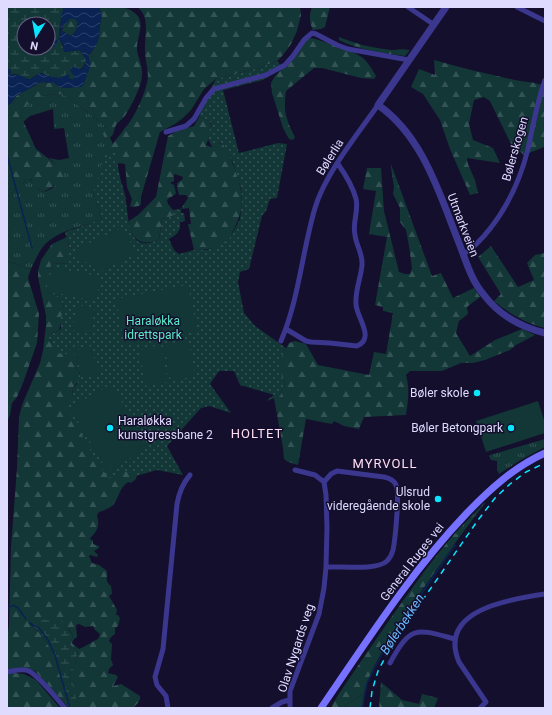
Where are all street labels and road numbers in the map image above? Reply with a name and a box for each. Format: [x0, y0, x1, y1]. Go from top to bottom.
street label: Bølerskogen [499, 115, 531, 183]
street label: Bølerlia [313, 136, 347, 178]
street label: Utmarkveien [444, 191, 482, 259]
street label: General Ruges vei [377, 520, 447, 604]
street label: Olav Nygards veg [275, 602, 317, 694]

